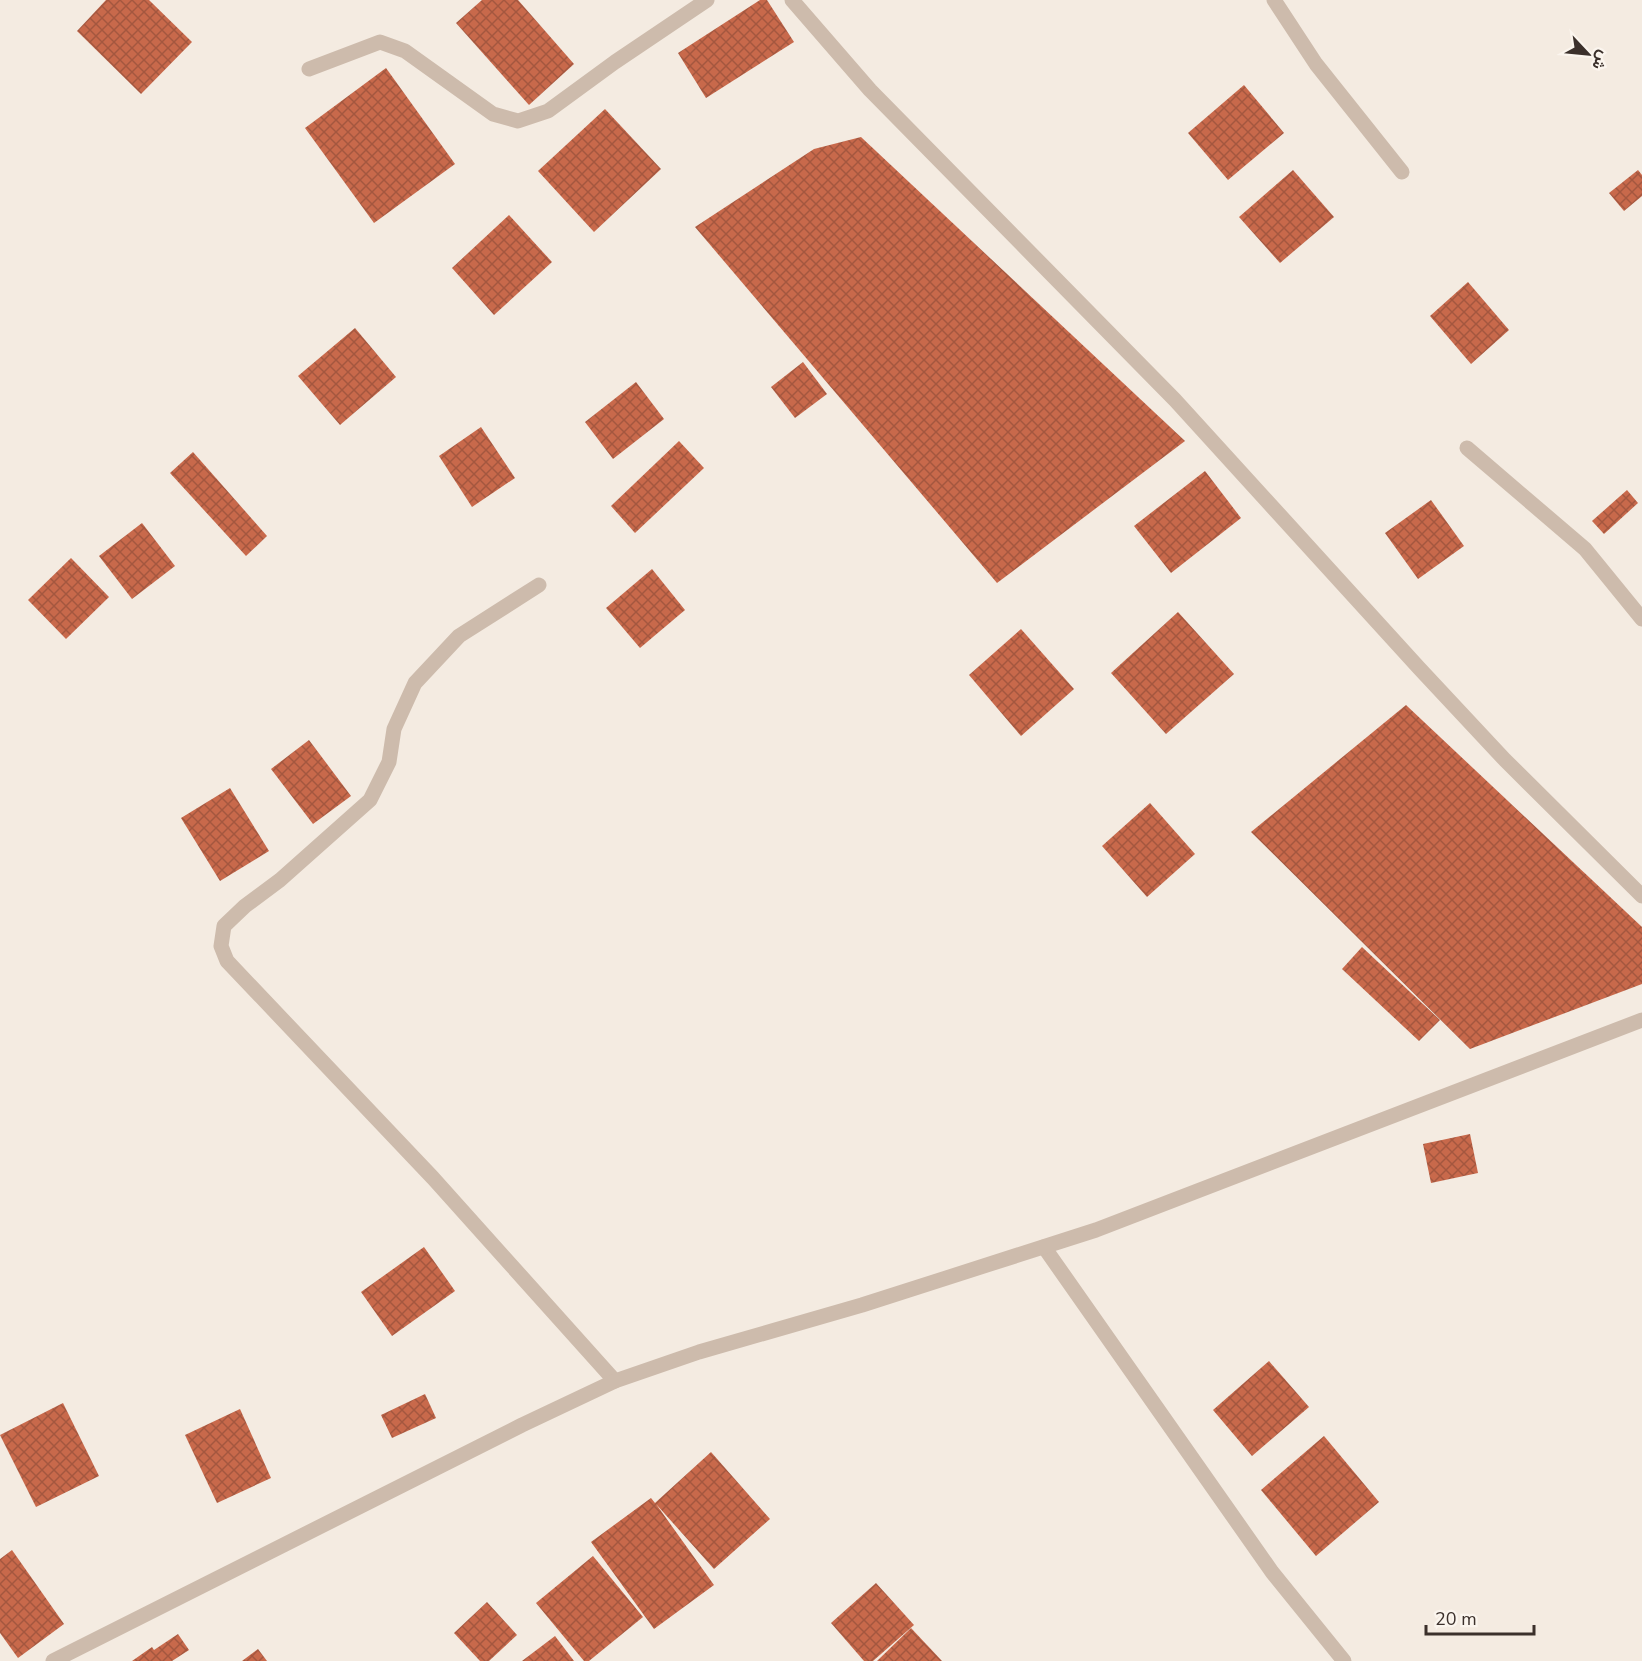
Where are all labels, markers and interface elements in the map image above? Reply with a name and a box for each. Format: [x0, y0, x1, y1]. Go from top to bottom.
north arrow [1558, 24, 1618, 84]
text: ش [1586, 47, 1615, 74]
scale bar [1426, 1598, 1534, 1636]
text: 20 m [1435, 1607, 1477, 1631]

